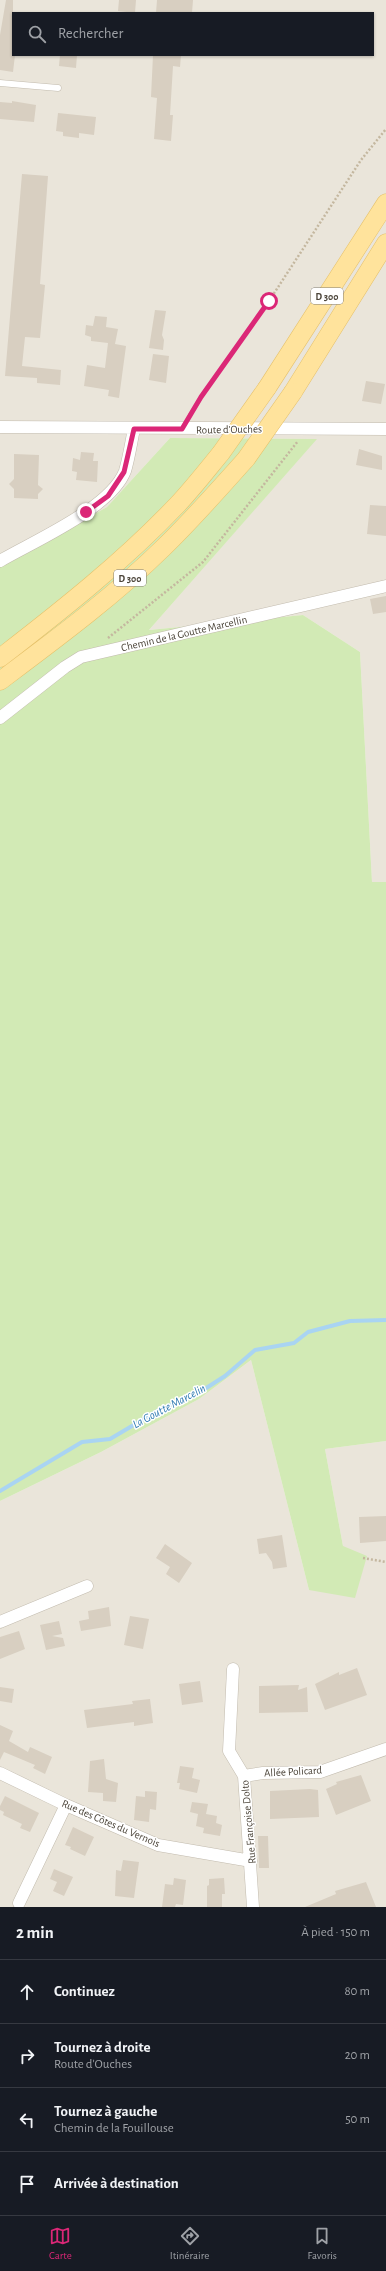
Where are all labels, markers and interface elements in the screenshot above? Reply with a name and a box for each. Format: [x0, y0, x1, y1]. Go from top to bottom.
search box [12, 12, 374, 56]
icon: search [26, 23, 48, 45]
text: Rechercher [58, 26, 123, 41]
road number: D 300 [311, 288, 343, 304]
route start [260, 292, 278, 310]
street label: Route d'Ouches [196, 423, 262, 436]
route end [77, 503, 95, 521]
road number: D 300 [114, 570, 146, 586]
street label: Chemin de la Goutte Marcellin [120, 614, 248, 653]
water label: La Goutte Marcelin [131, 1382, 207, 1430]
street label: Allée Policard [264, 1764, 323, 1779]
street label: Rue Françoise Dolto [239, 1780, 258, 1864]
street label: Rue des Côtes du Vernois [60, 1798, 162, 1849]
text: 2 min [16, 1924, 54, 1941]
text: À pied · 150 m [301, 1926, 370, 1939]
icon: ahead [16, 1981, 38, 2003]
text: Continuez [54, 1984, 115, 1999]
text: 80 m [344, 1985, 370, 1998]
text: Tournez à droite [54, 2040, 151, 2055]
icon: right [16, 2045, 38, 2067]
text: 20 m [345, 2049, 370, 2062]
text: Route d'Ouches [54, 2058, 132, 2071]
text: Tournez à gauche [54, 2104, 157, 2119]
icon: left [16, 2109, 38, 2131]
text: 50 m [345, 2113, 370, 2126]
text: Chemin de la Fouillouse [54, 2122, 174, 2135]
icon: arrive [16, 2173, 38, 2195]
text: Arrivée à destination [54, 2176, 179, 2191]
tab: Carte [49, 2225, 72, 2262]
tab: Itinéraire [170, 2225, 209, 2262]
tab: Favoris [307, 2225, 337, 2262]

